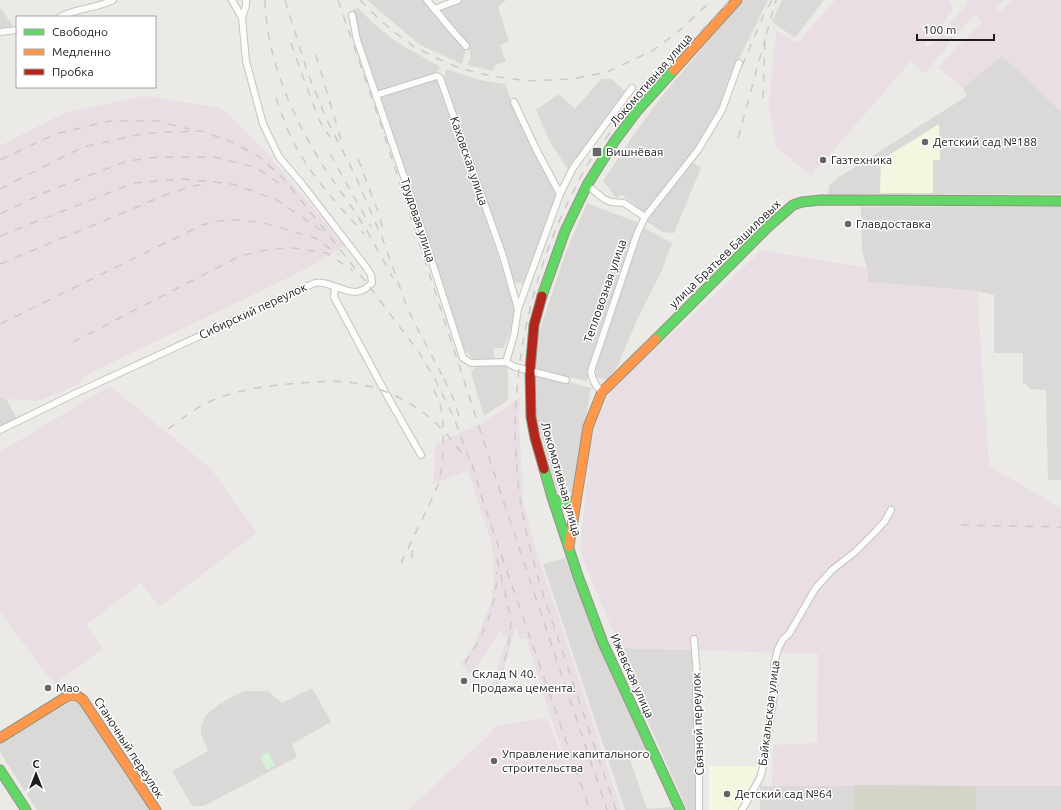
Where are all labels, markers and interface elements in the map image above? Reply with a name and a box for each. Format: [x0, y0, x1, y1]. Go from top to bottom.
legend [16, 16, 156, 88]
scale bar [917, 16, 994, 42]
text: 100 m [923, 23, 956, 36]
text: Свободно [52, 25, 108, 38]
street label: Локомотивная улица [607, 31, 694, 129]
text: Медленно [52, 45, 111, 58]
text: Пробка [52, 65, 94, 78]
street label: Каховская улица [448, 115, 491, 207]
place label: Детский сад №188 [933, 135, 1037, 148]
marker: Детский сад №188 [920, 137, 930, 147]
place label: Вишнёвая [606, 145, 663, 158]
marker: Вишнёвая [591, 146, 603, 158]
place label: Газтехника [831, 153, 892, 166]
marker: Газтехника [818, 155, 828, 165]
street label: Трудовая улица [399, 176, 438, 264]
street label: улица Братьев Башиловых [666, 197, 783, 310]
place label: Главдоставка [856, 217, 931, 230]
marker: Главдоставка [843, 219, 853, 229]
street label: Тепловозная улица [581, 238, 628, 344]
street label: Сибирский переулок [197, 280, 309, 341]
street label: Локомотивная улица [539, 420, 584, 538]
street label: Ижевская улица [608, 632, 657, 720]
street label: Байкальская улица [756, 659, 781, 766]
place label: Склад N 40. Продажа цемента. [472, 667, 576, 694]
street label: Связной переулок [689, 672, 706, 776]
marker: Склад N 40. Продажа цемента. [459, 676, 469, 686]
place label: Мао [56, 681, 80, 694]
marker: Мао [43, 683, 53, 693]
street label: Станочный переулок [92, 695, 167, 801]
place label: Управление капитального строительства [502, 747, 649, 774]
north arrow [16, 754, 56, 794]
marker: Управление капитального строительства [489, 756, 499, 766]
text: С [32, 758, 40, 770]
place label: Детский сад №64 [735, 787, 833, 800]
marker: Детский сад №64 [722, 789, 732, 799]

